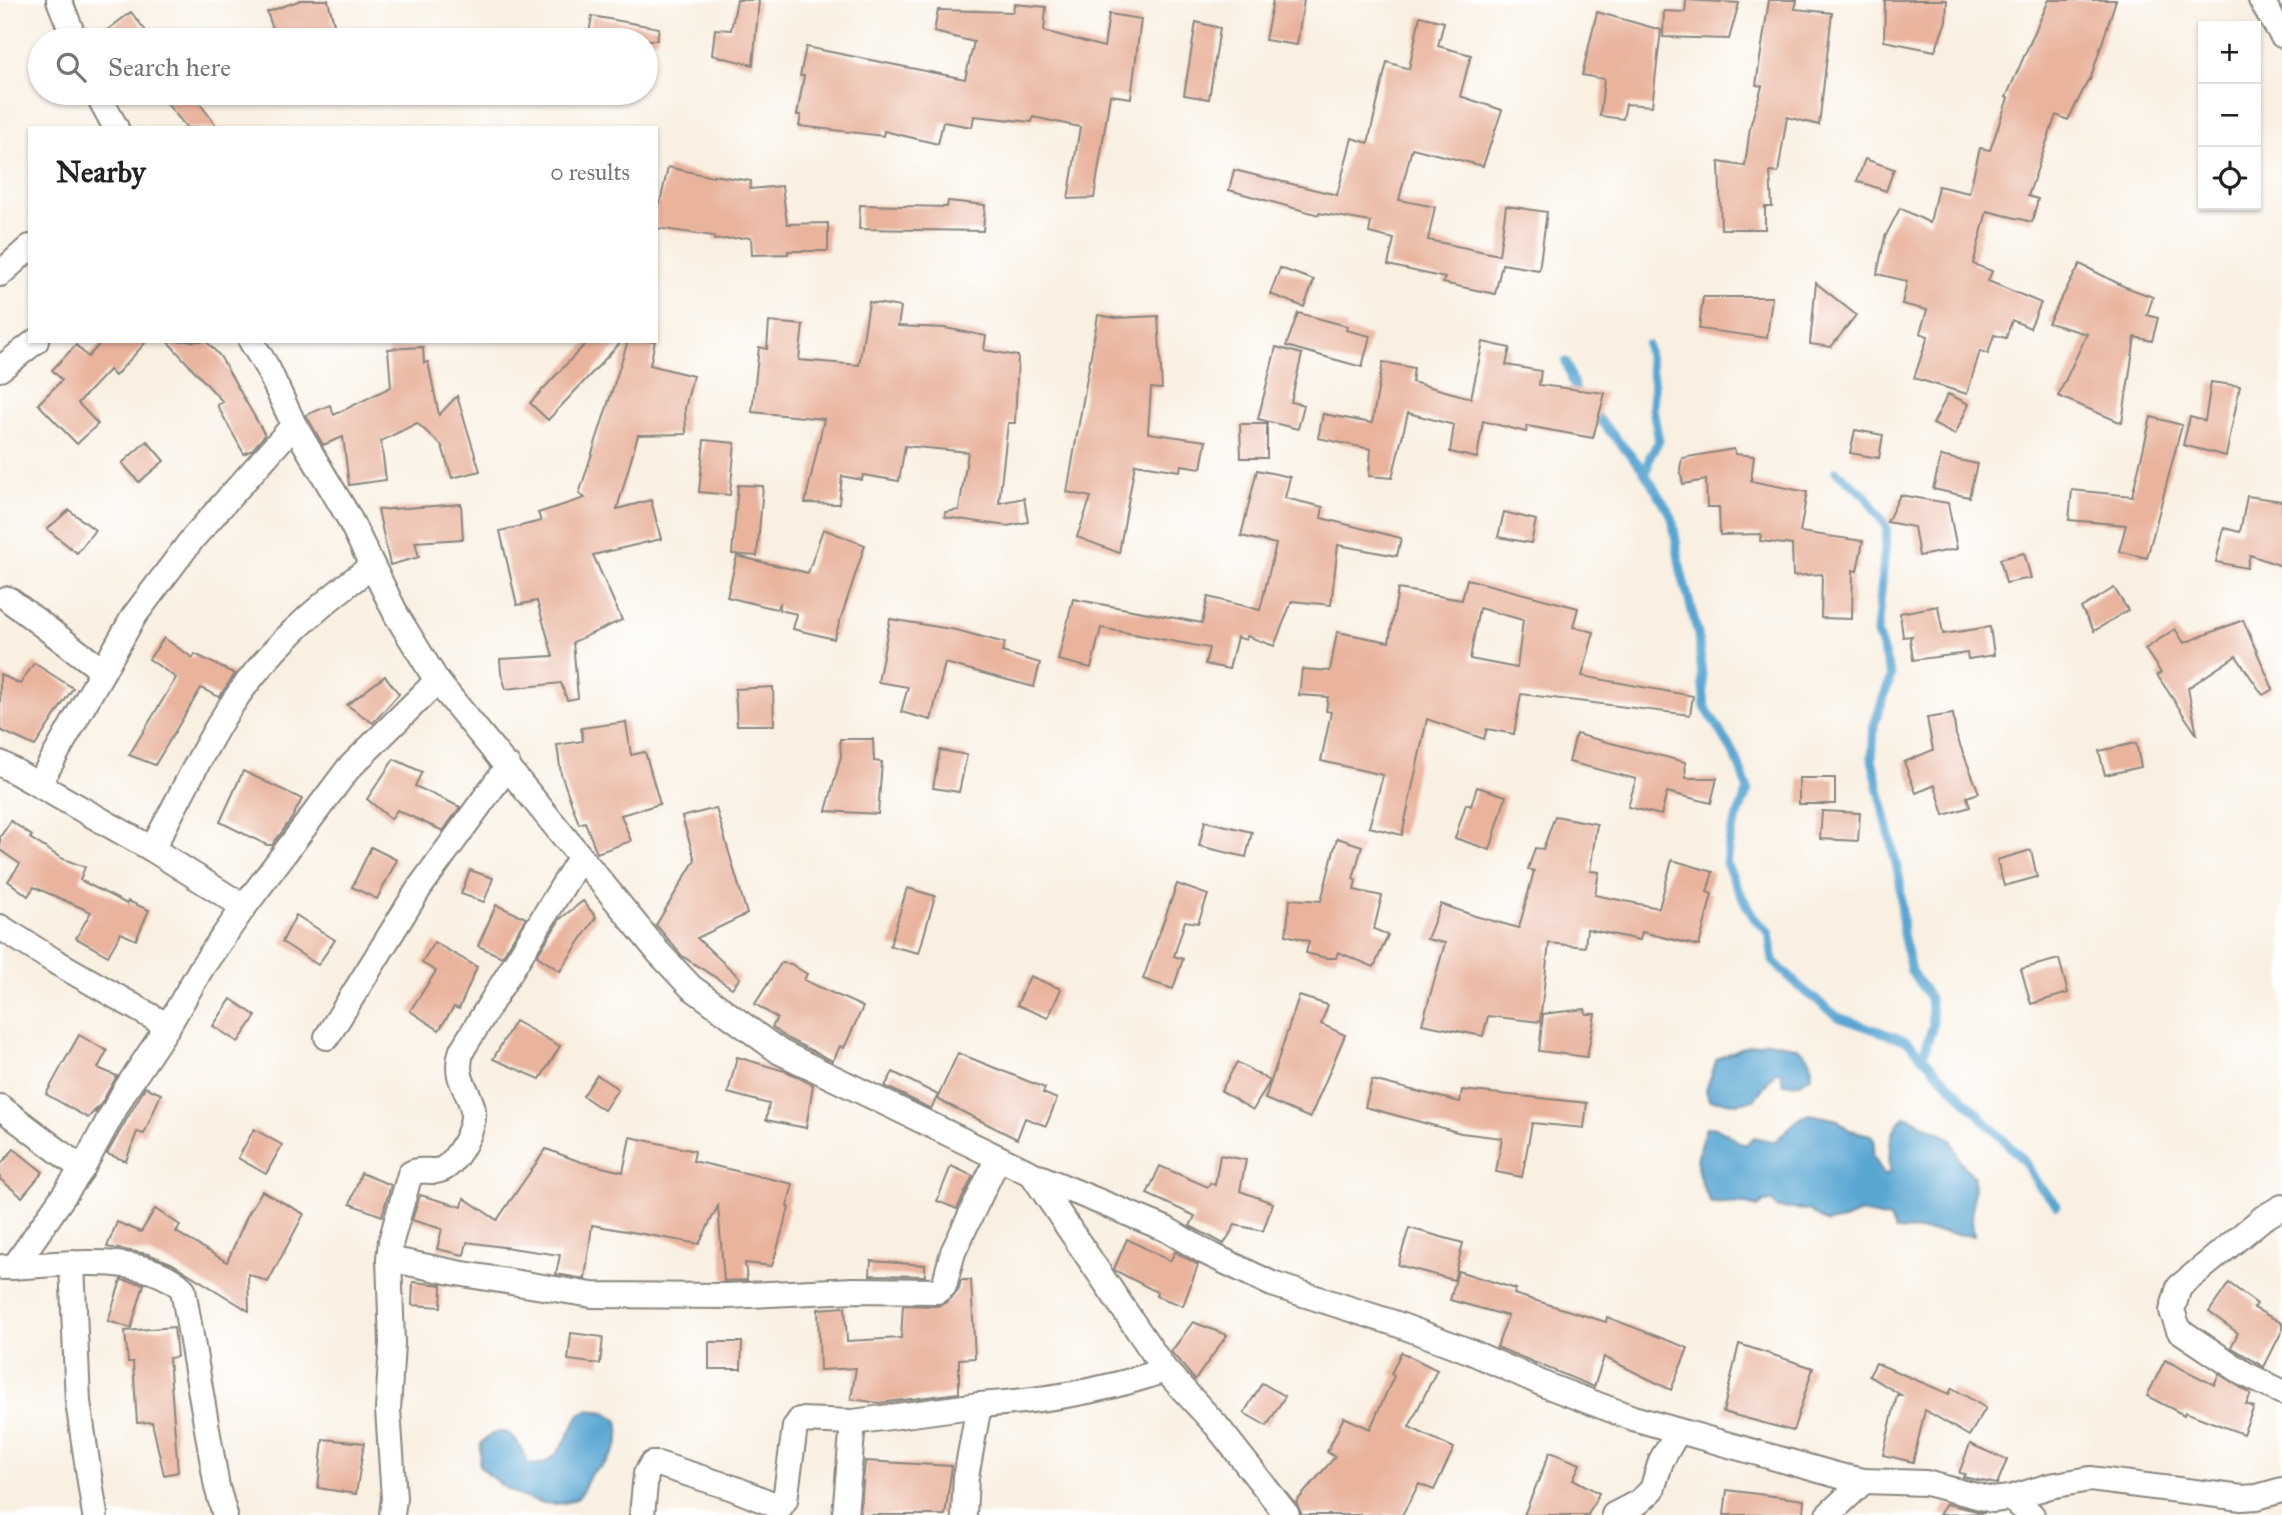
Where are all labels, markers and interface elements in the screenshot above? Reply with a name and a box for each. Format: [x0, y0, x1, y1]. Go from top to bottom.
map controls [2198, 21, 2261, 210]
button: + [2198, 21, 2261, 84]
search box [28, 28, 658, 105]
icon: search [52, 48, 90, 86]
text: Search here [108, 51, 231, 83]
button: − [2198, 84, 2261, 147]
button: locate [2198, 147, 2261, 210]
text: Nearby [56, 154, 146, 190]
text: 0 results [550, 158, 630, 186]

